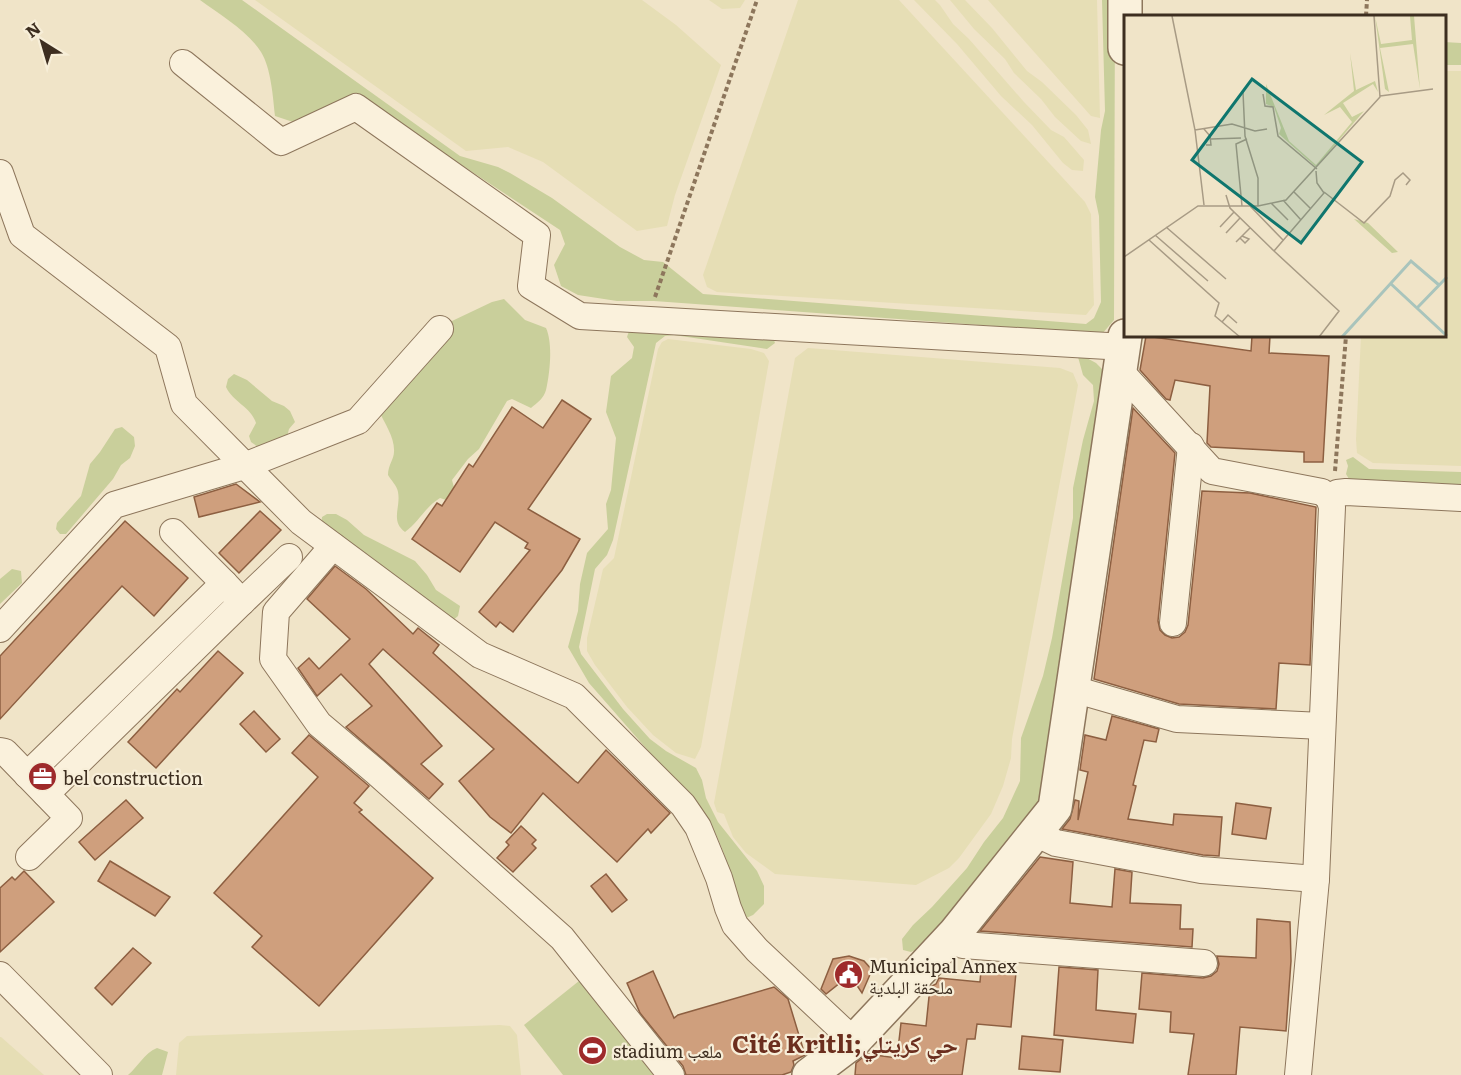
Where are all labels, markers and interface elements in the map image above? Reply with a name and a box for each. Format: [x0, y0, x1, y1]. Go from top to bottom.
north arrow [12, 12, 72, 72]
inset map [1124, 15, 1446, 338]
text: N [20, 16, 45, 43]
office icon: bel construction [26, 761, 58, 793]
place label: bel construction [63, 764, 203, 791]
place label: Municipal Annex ملحقة البلدية [869, 952, 1018, 1000]
public building icon: Municipal Annex ملحقة البلدية [832, 959, 864, 991]
district label: Cité Kritli;حي كريتلي [732, 1025, 958, 1063]
sports icon: stadium ملعب [576, 1034, 608, 1066]
place label: stadium ملعب [613, 1037, 722, 1064]

